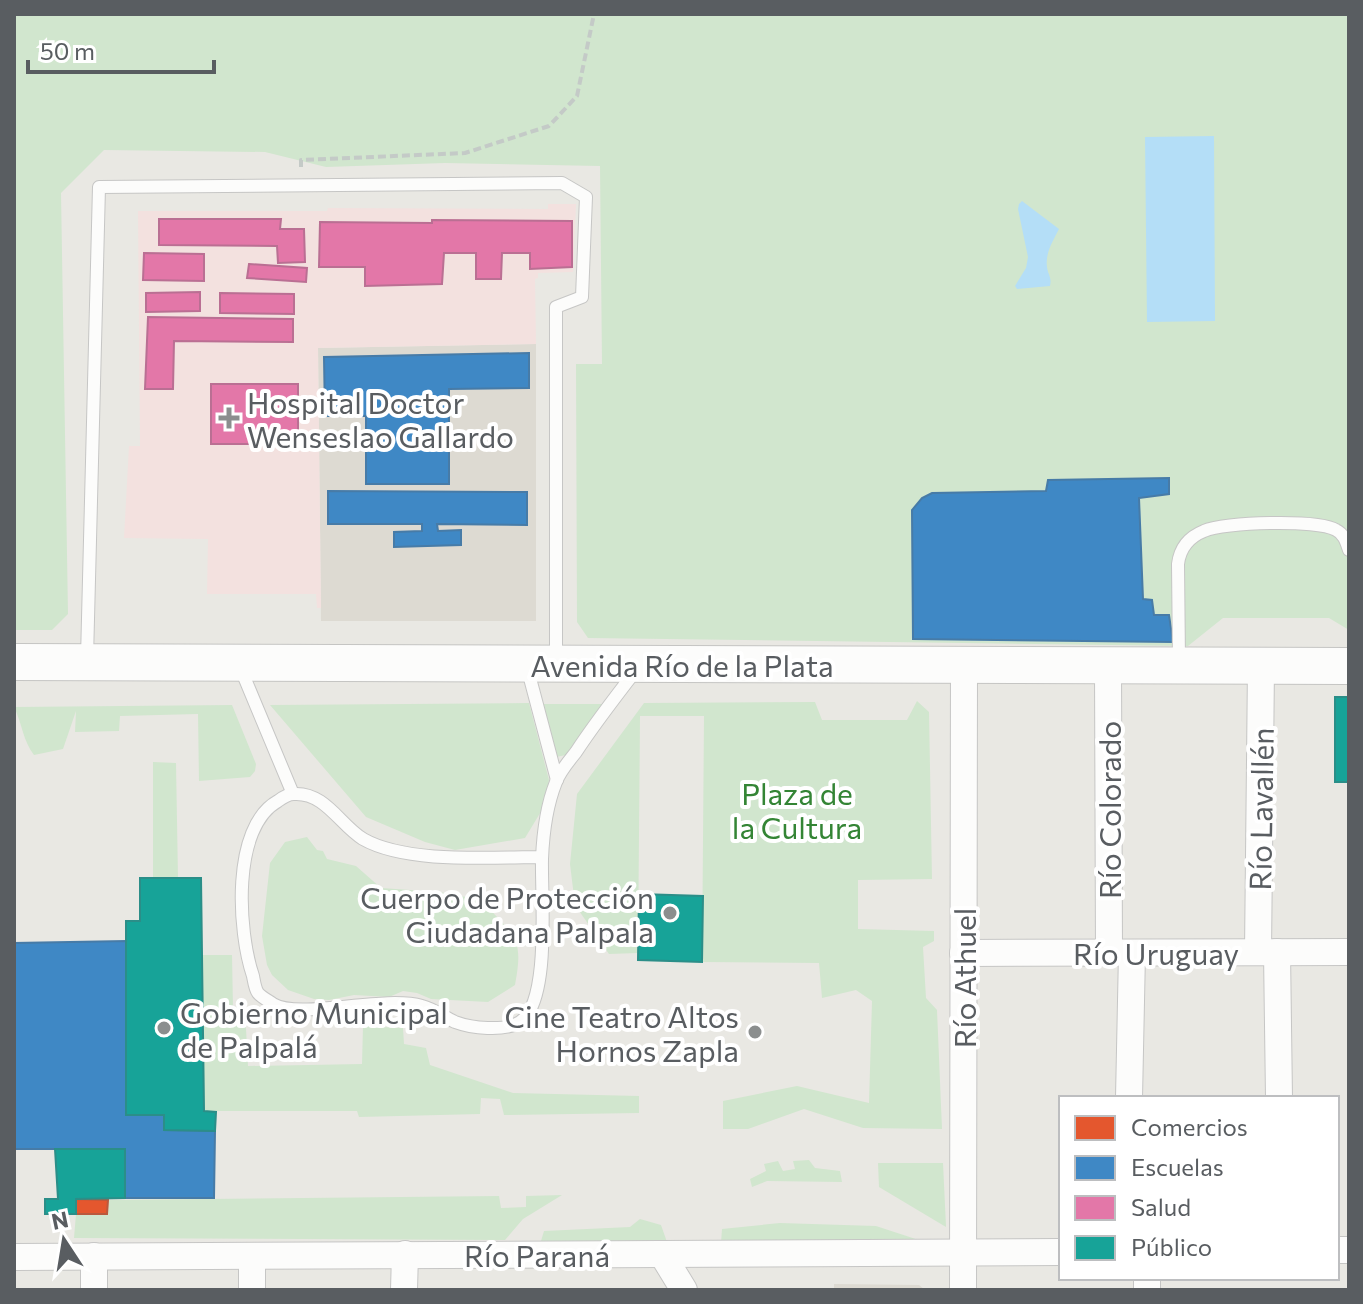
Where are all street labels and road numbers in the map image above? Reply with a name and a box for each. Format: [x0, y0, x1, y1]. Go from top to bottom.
street label: Avenida Río de la Plata [530, 646, 834, 683]
street label: Río Colorado [1090, 721, 1127, 899]
street label: Río Lavallén [1240, 727, 1280, 891]
street label: Río Athuel [945, 908, 982, 1048]
street label: Río Uruguay [1073, 934, 1239, 971]
street label: Río Paraná [464, 1236, 610, 1273]

